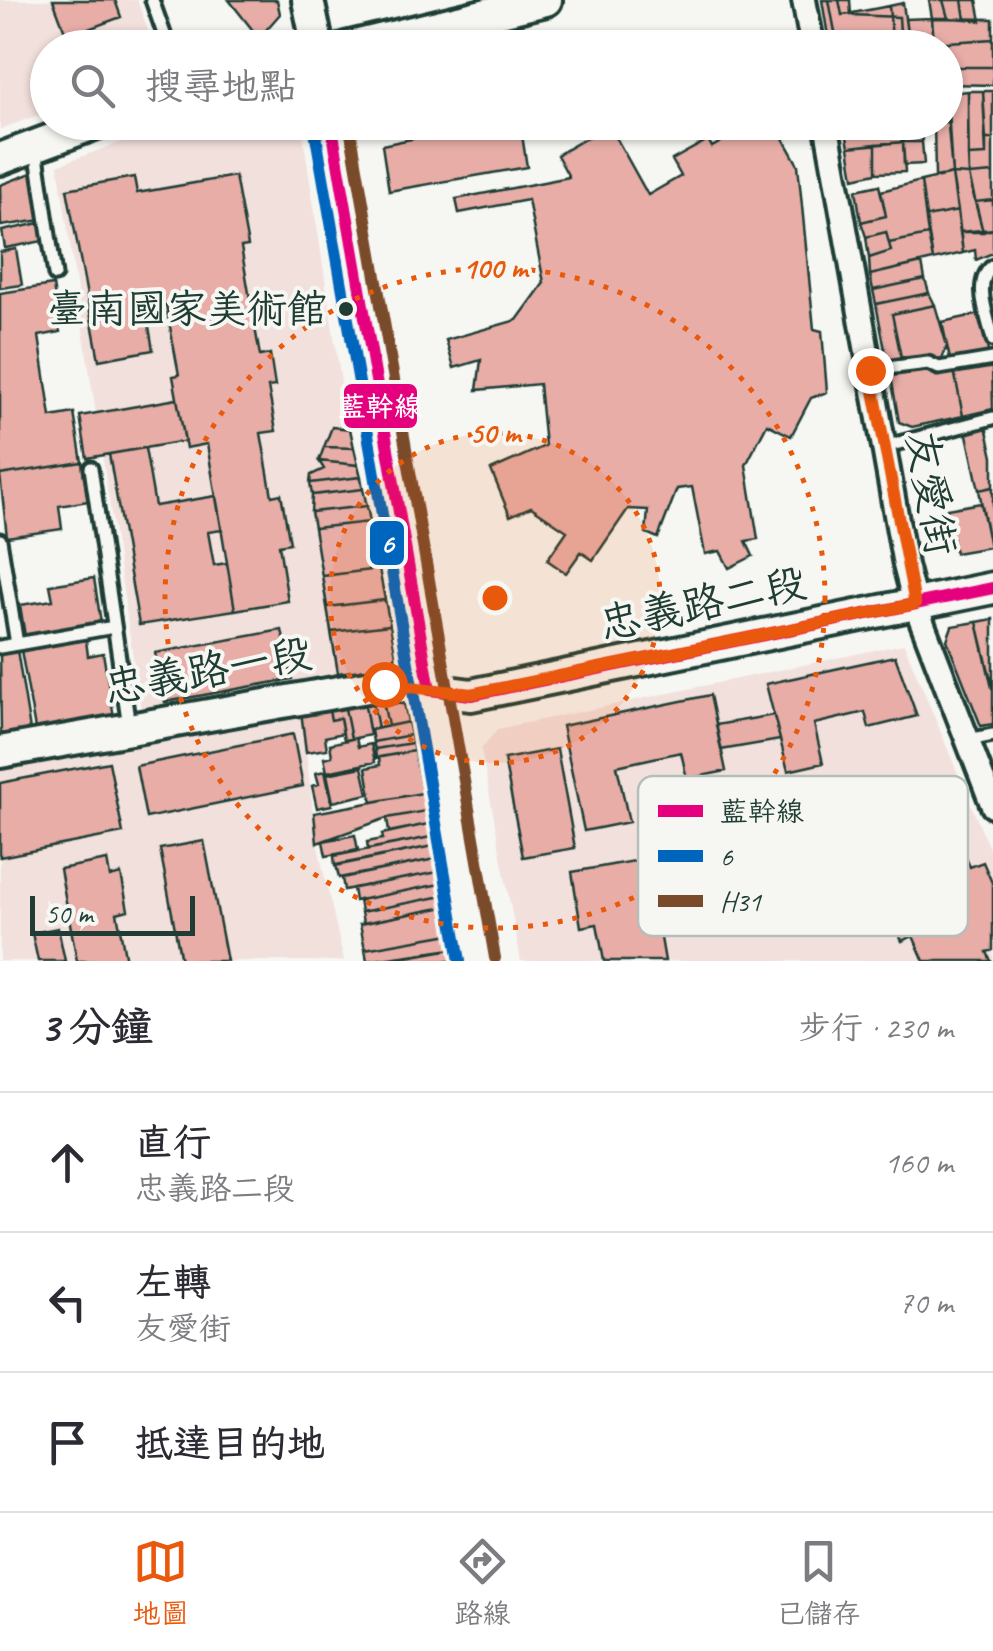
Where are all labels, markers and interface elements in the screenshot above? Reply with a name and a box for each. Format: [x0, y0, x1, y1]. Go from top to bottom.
search box [30, 30, 963, 140]
icon: search [65, 58, 120, 113]
text: 搜尋地點 [145, 63, 297, 110]
text: 100 m [463, 249, 530, 287]
place label: 臺南國家美術館 [47, 284, 327, 334]
marker: 臺南國家美術館 [336, 299, 356, 319]
route end [848, 348, 894, 394]
line badge: 藍幹線 [342, 382, 419, 430]
text: 藍幹線 [338, 389, 422, 424]
text: 50 m [470, 414, 523, 452]
street label: 友愛街 [894, 426, 968, 560]
line badge: 6 [368, 519, 406, 567]
text: 6 [380, 526, 395, 561]
street label: 忠義路二段 [595, 556, 811, 652]
centre of rings [477, 580, 513, 616]
street label: 忠義路一段 [100, 627, 316, 715]
route start [362, 662, 408, 708]
legend [638, 776, 968, 936]
text: 藍幹線 [720, 794, 804, 829]
text: 6 [720, 839, 734, 874]
text: H31 [720, 884, 762, 919]
scale bar [30, 891, 195, 936]
text: 50 m [45, 896, 93, 931]
text: 3 分鐘 [40, 1001, 153, 1054]
text: 步行 · 230 m [799, 1007, 953, 1048]
text: 直行 [135, 1119, 211, 1166]
icon: ahead [40, 1135, 95, 1190]
text: 160 m [884, 1142, 953, 1183]
text: 忠義路二段 [135, 1168, 295, 1209]
text: 左轉 [135, 1259, 211, 1306]
icon: left [40, 1275, 95, 1330]
text: 70 m [899, 1282, 953, 1323]
text: 友愛街 [135, 1308, 231, 1349]
icon: arrive [40, 1415, 95, 1470]
text: 抵達目的地 [135, 1420, 325, 1467]
tab: 地圖 [133, 1534, 189, 1631]
tab: 路線 [454, 1534, 510, 1631]
tab: 已儲存 [776, 1534, 860, 1631]

